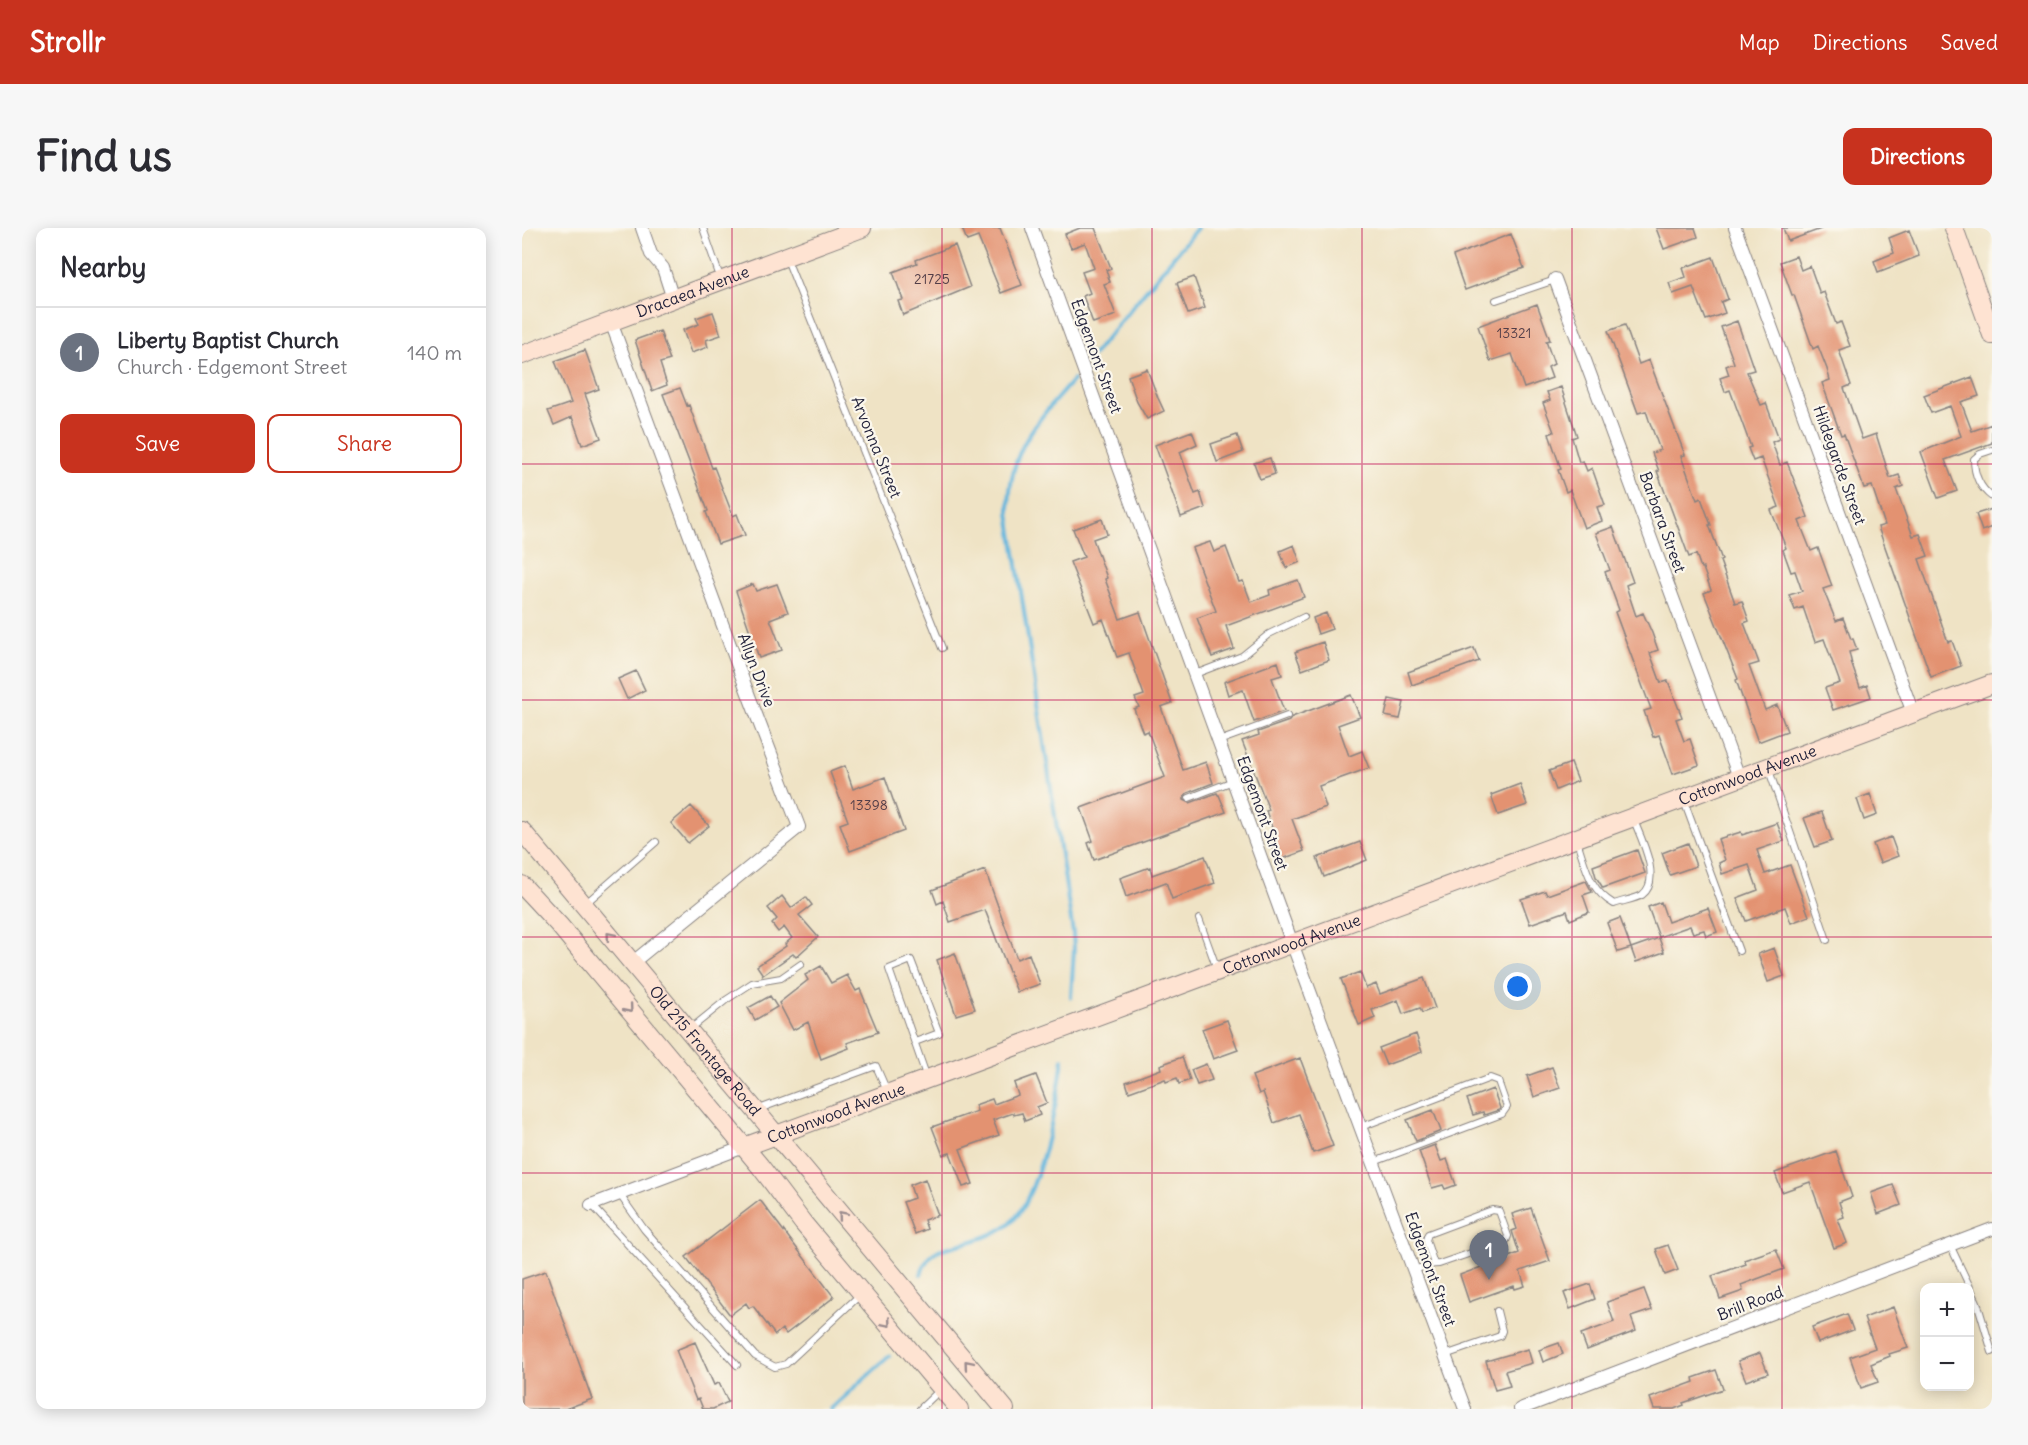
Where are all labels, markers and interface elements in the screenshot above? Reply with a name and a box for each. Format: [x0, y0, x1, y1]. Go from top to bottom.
text: Strollr [30, 24, 105, 60]
text: Map [1739, 29, 1780, 56]
text: Directions [1813, 29, 1907, 56]
text: Saved [1940, 29, 1998, 56]
button: Directions [1843, 128, 1992, 185]
text: Find us [36, 130, 172, 182]
text: Nearby [60, 251, 146, 284]
street label: Dracaea Avenue [633, 261, 752, 322]
house number: 21725 [914, 270, 950, 288]
street label: Edgemont Street [1067, 296, 1127, 416]
house number: 13321 [1497, 324, 1531, 342]
text: Liberty Baptist Church [117, 326, 339, 354]
text: 1 [76, 340, 83, 365]
text: 140 m [407, 340, 462, 365]
text: Church · Edgemont Street [117, 354, 347, 379]
street label: Arvonna Street [848, 393, 907, 501]
street label: Hildegarde Street [1809, 403, 1871, 528]
button: Save [60, 414, 255, 473]
button: Share [267, 414, 462, 473]
street label: Barbara Street [1635, 469, 1691, 576]
street label: Allyn Drive [734, 630, 780, 710]
street label: Cottonwood Avenue [1675, 740, 1819, 810]
street label: Edgemont Street [1233, 753, 1293, 873]
house number: 13398 [850, 796, 888, 814]
street label: Cottonwood Avenue [1220, 909, 1363, 979]
one-way arrow [606, 932, 617, 943]
your location [1503, 972, 1532, 1001]
street label: Old 215 Frontage Road [645, 981, 766, 1120]
one-way arrow [621, 1002, 632, 1013]
street label: Cottonwood Avenue [764, 1078, 908, 1148]
street label: Edgemont Street [1401, 1209, 1461, 1329]
one-way arrow [838, 1211, 849, 1222]
pin: 1 [1470, 1230, 1508, 1280]
street label: Brill Road [1714, 1281, 1786, 1325]
map controls [1920, 1283, 1974, 1391]
button: + [1920, 1283, 1974, 1337]
one-way arrow [880, 1316, 891, 1327]
button: − [1920, 1337, 1974, 1391]
one-way arrow [964, 1360, 975, 1371]

